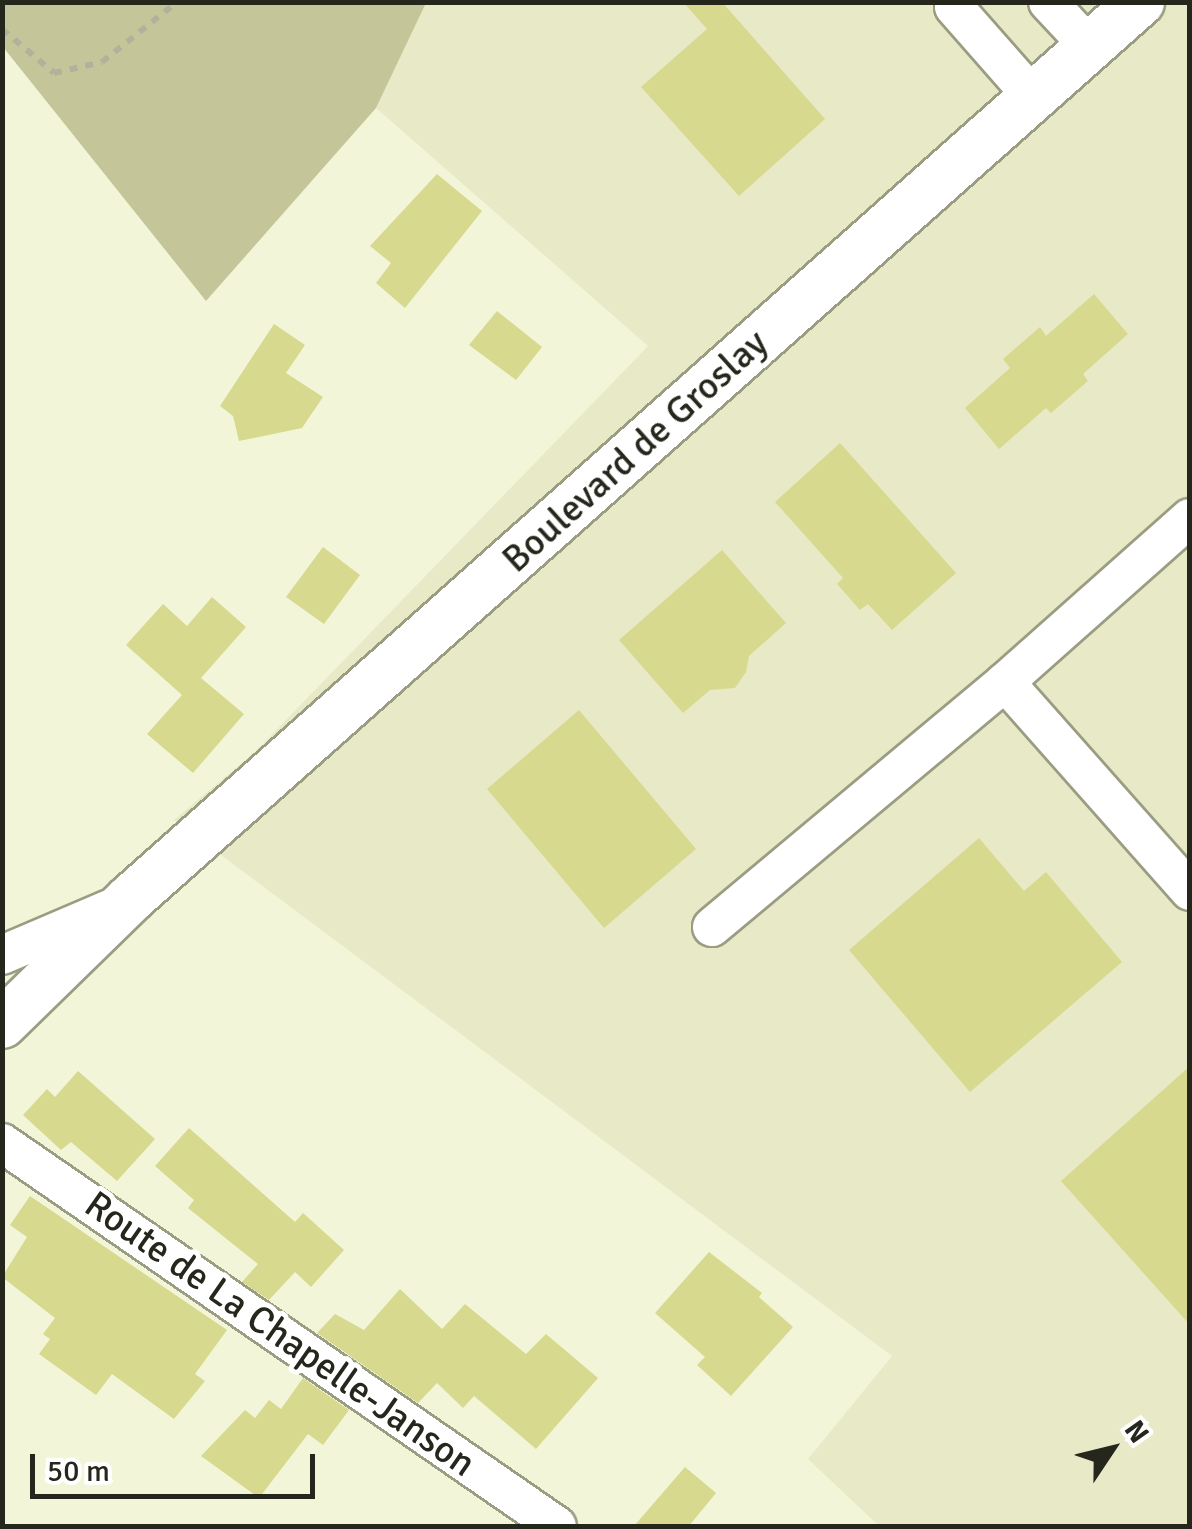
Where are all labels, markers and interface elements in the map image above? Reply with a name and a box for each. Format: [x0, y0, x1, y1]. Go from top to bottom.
street label: Boulevard de Groslay [493, 320, 777, 582]
street label: Route de La Chapelle-Janson [76, 1182, 484, 1486]
north arrow [1062, 1399, 1162, 1499]
text: N [1117, 1414, 1156, 1450]
scale bar [35, 1434, 320, 1496]
text: 50 m [47, 1453, 110, 1490]

